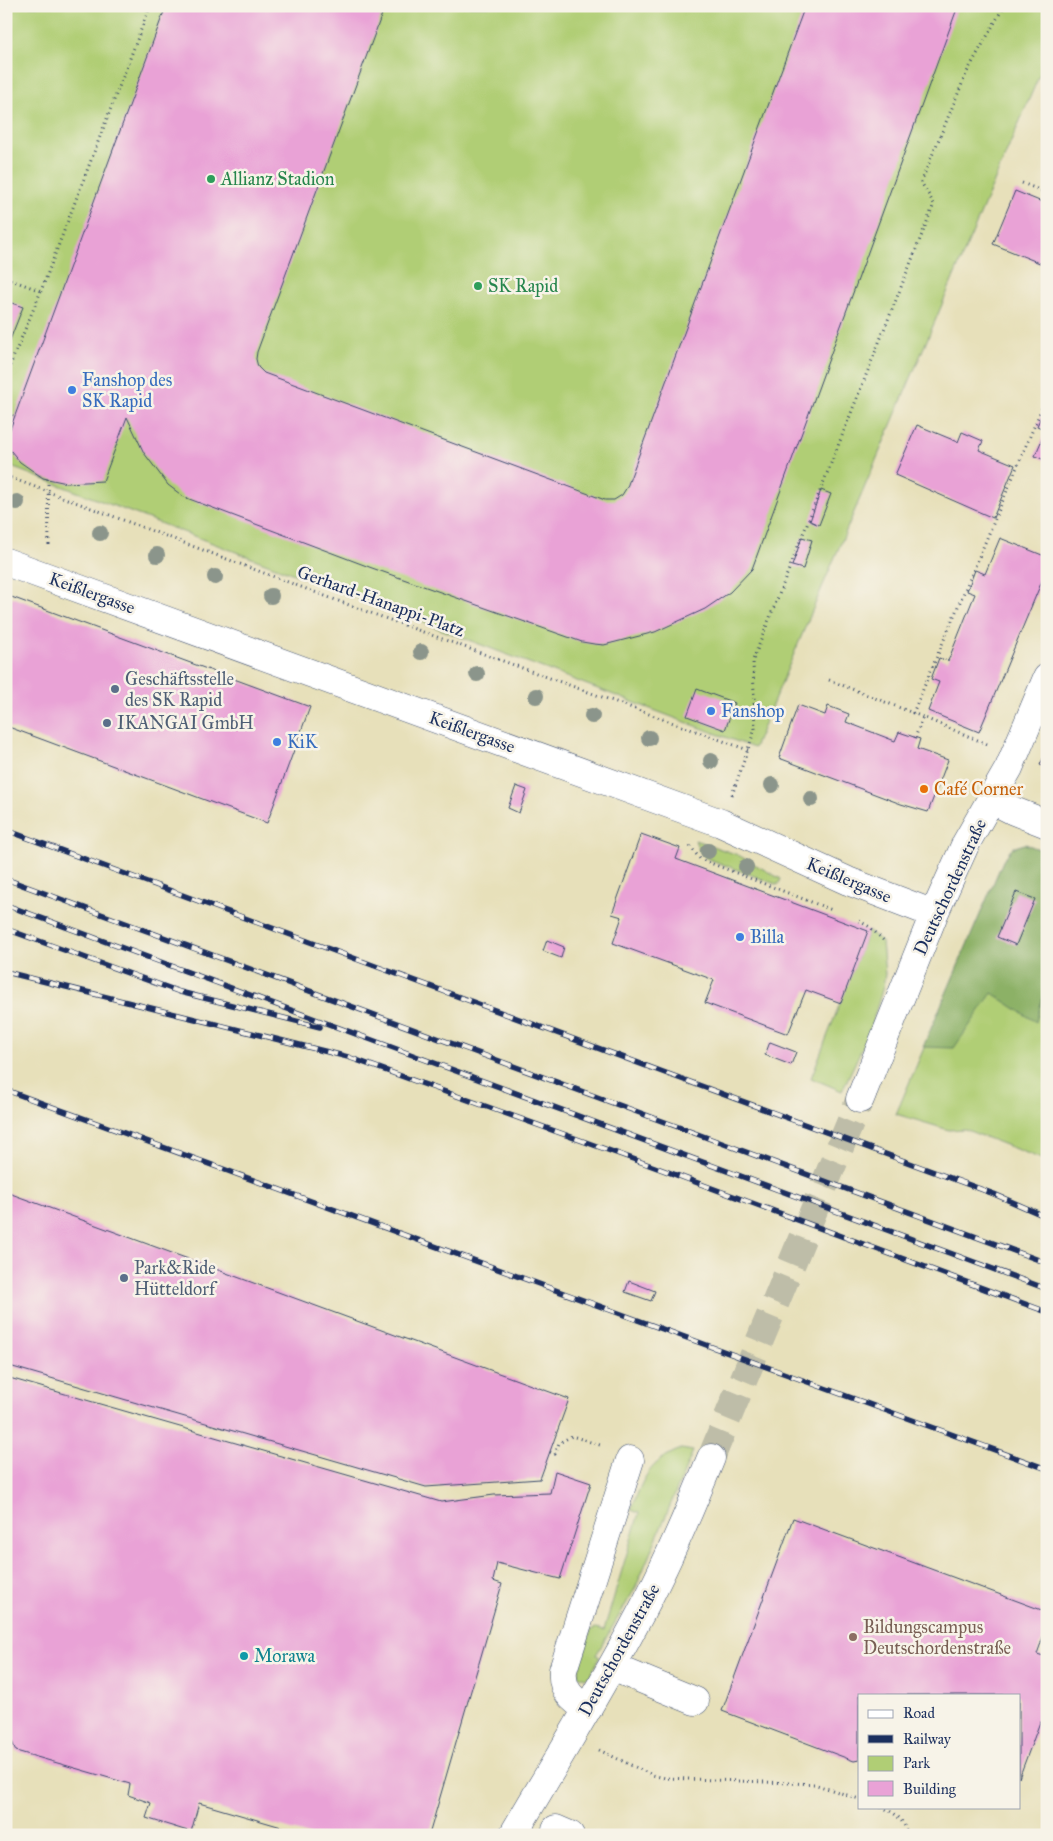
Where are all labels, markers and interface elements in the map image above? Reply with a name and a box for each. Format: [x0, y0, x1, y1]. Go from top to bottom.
place label: Allianz Stadion [220, 168, 335, 190]
marker: Allianz Stadion [205, 173, 217, 185]
place label: SK Rapid [488, 275, 558, 297]
marker: SK Rapid [472, 280, 484, 292]
place label: Fanshop des SK Rapid [82, 369, 172, 412]
marker: Fanshop des SK Rapid [66, 384, 78, 396]
street label: Gerhard-Hanappi-Platz [294, 561, 468, 641]
street label: Keißlergasse [46, 567, 138, 620]
place label: Geschäftsstelle des SK Rapid [125, 668, 234, 711]
marker: Geschäftsstelle des SK Rapid [109, 683, 121, 695]
place label: Fanshop [721, 700, 784, 722]
marker: Fanshop [705, 705, 717, 717]
street label: Keißlergasse [426, 706, 518, 759]
place label: IKANGAI GmbH [117, 712, 254, 734]
marker: IKANGAI GmbH [101, 717, 113, 729]
place label: KiK [287, 731, 319, 753]
marker: KiK [271, 736, 283, 748]
place label: Café Corner [934, 778, 1024, 800]
marker: Café Corner [918, 783, 930, 795]
street label: Deutschordenstraße [909, 815, 991, 959]
street label: Keißlergasse [803, 852, 895, 909]
place label: Billa [750, 926, 785, 948]
marker: Billa [734, 931, 746, 943]
place label: Park&Ride Hütteldorf [134, 1257, 218, 1300]
marker: Park&Ride Hütteldorf [118, 1272, 130, 1284]
street label: Deutschordenstraße [574, 1580, 664, 1720]
place label: Bildungscampus Deutschordenstraße [863, 1616, 1011, 1659]
marker: Bildungscampus Deutschordenstraße [847, 1631, 859, 1643]
place label: Morawa [254, 1645, 315, 1667]
marker: Morawa [238, 1650, 250, 1662]
legend [858, 1694, 1020, 1808]
text: Road [903, 1704, 935, 1722]
text: Railway [903, 1730, 952, 1748]
text: Park [903, 1754, 930, 1772]
text: Building [903, 1780, 957, 1798]

